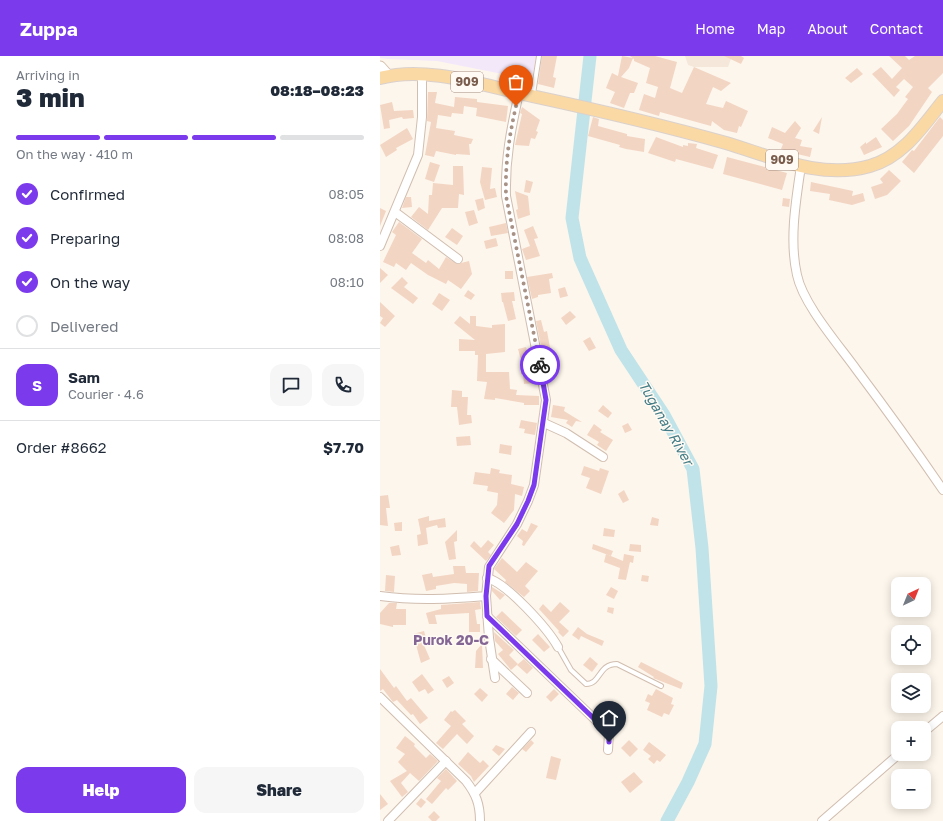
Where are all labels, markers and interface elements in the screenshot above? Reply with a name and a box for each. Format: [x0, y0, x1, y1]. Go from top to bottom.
text: Zuppa [20, 17, 78, 40]
text: Home [695, 20, 735, 37]
text: Map [757, 20, 785, 37]
text: About [807, 20, 848, 37]
text: Contact [870, 20, 923, 37]
pin [499, 65, 533, 106]
text: Arriving in [16, 67, 80, 83]
icon: bag [505, 71, 527, 93]
road number: 909 [451, 72, 483, 92]
text: 08:18–08:23 [270, 81, 364, 99]
text: 3 min [16, 82, 85, 113]
text: On the way · 410 m [16, 146, 133, 162]
road number: 909 [766, 150, 798, 170]
icon: check [16, 183, 38, 205]
text: Confirmed [50, 185, 125, 203]
text: 08:05 [329, 186, 364, 202]
icon: check [16, 227, 38, 249]
text: Preparing [50, 229, 120, 247]
text: 08:08 [328, 230, 364, 246]
icon: check [16, 271, 38, 293]
text: On the way [50, 273, 130, 291]
text: 08:10 [330, 274, 364, 290]
text: Delivered [50, 317, 118, 335]
courier [520, 345, 560, 385]
icon: bike [529, 354, 551, 376]
button: chat [270, 364, 312, 406]
button: phone [322, 364, 364, 406]
text: Sam [68, 368, 100, 386]
text: S [32, 376, 42, 394]
water label: Tuganay River [635, 378, 699, 470]
text: Courier · 4.6 [68, 386, 144, 402]
text: Order #8662 [16, 438, 107, 456]
text: $7.70 [323, 438, 364, 456]
north arrow [891, 577, 931, 617]
map controls [891, 577, 931, 809]
button: locate [891, 625, 931, 665]
district label: Purok 20-C [413, 631, 489, 648]
button: layers [891, 673, 931, 713]
pin [592, 701, 626, 742]
icon: home [598, 707, 620, 729]
button: + [891, 721, 931, 761]
button: Help [16, 767, 186, 813]
button: Share [194, 767, 364, 813]
button: − [891, 769, 931, 809]

